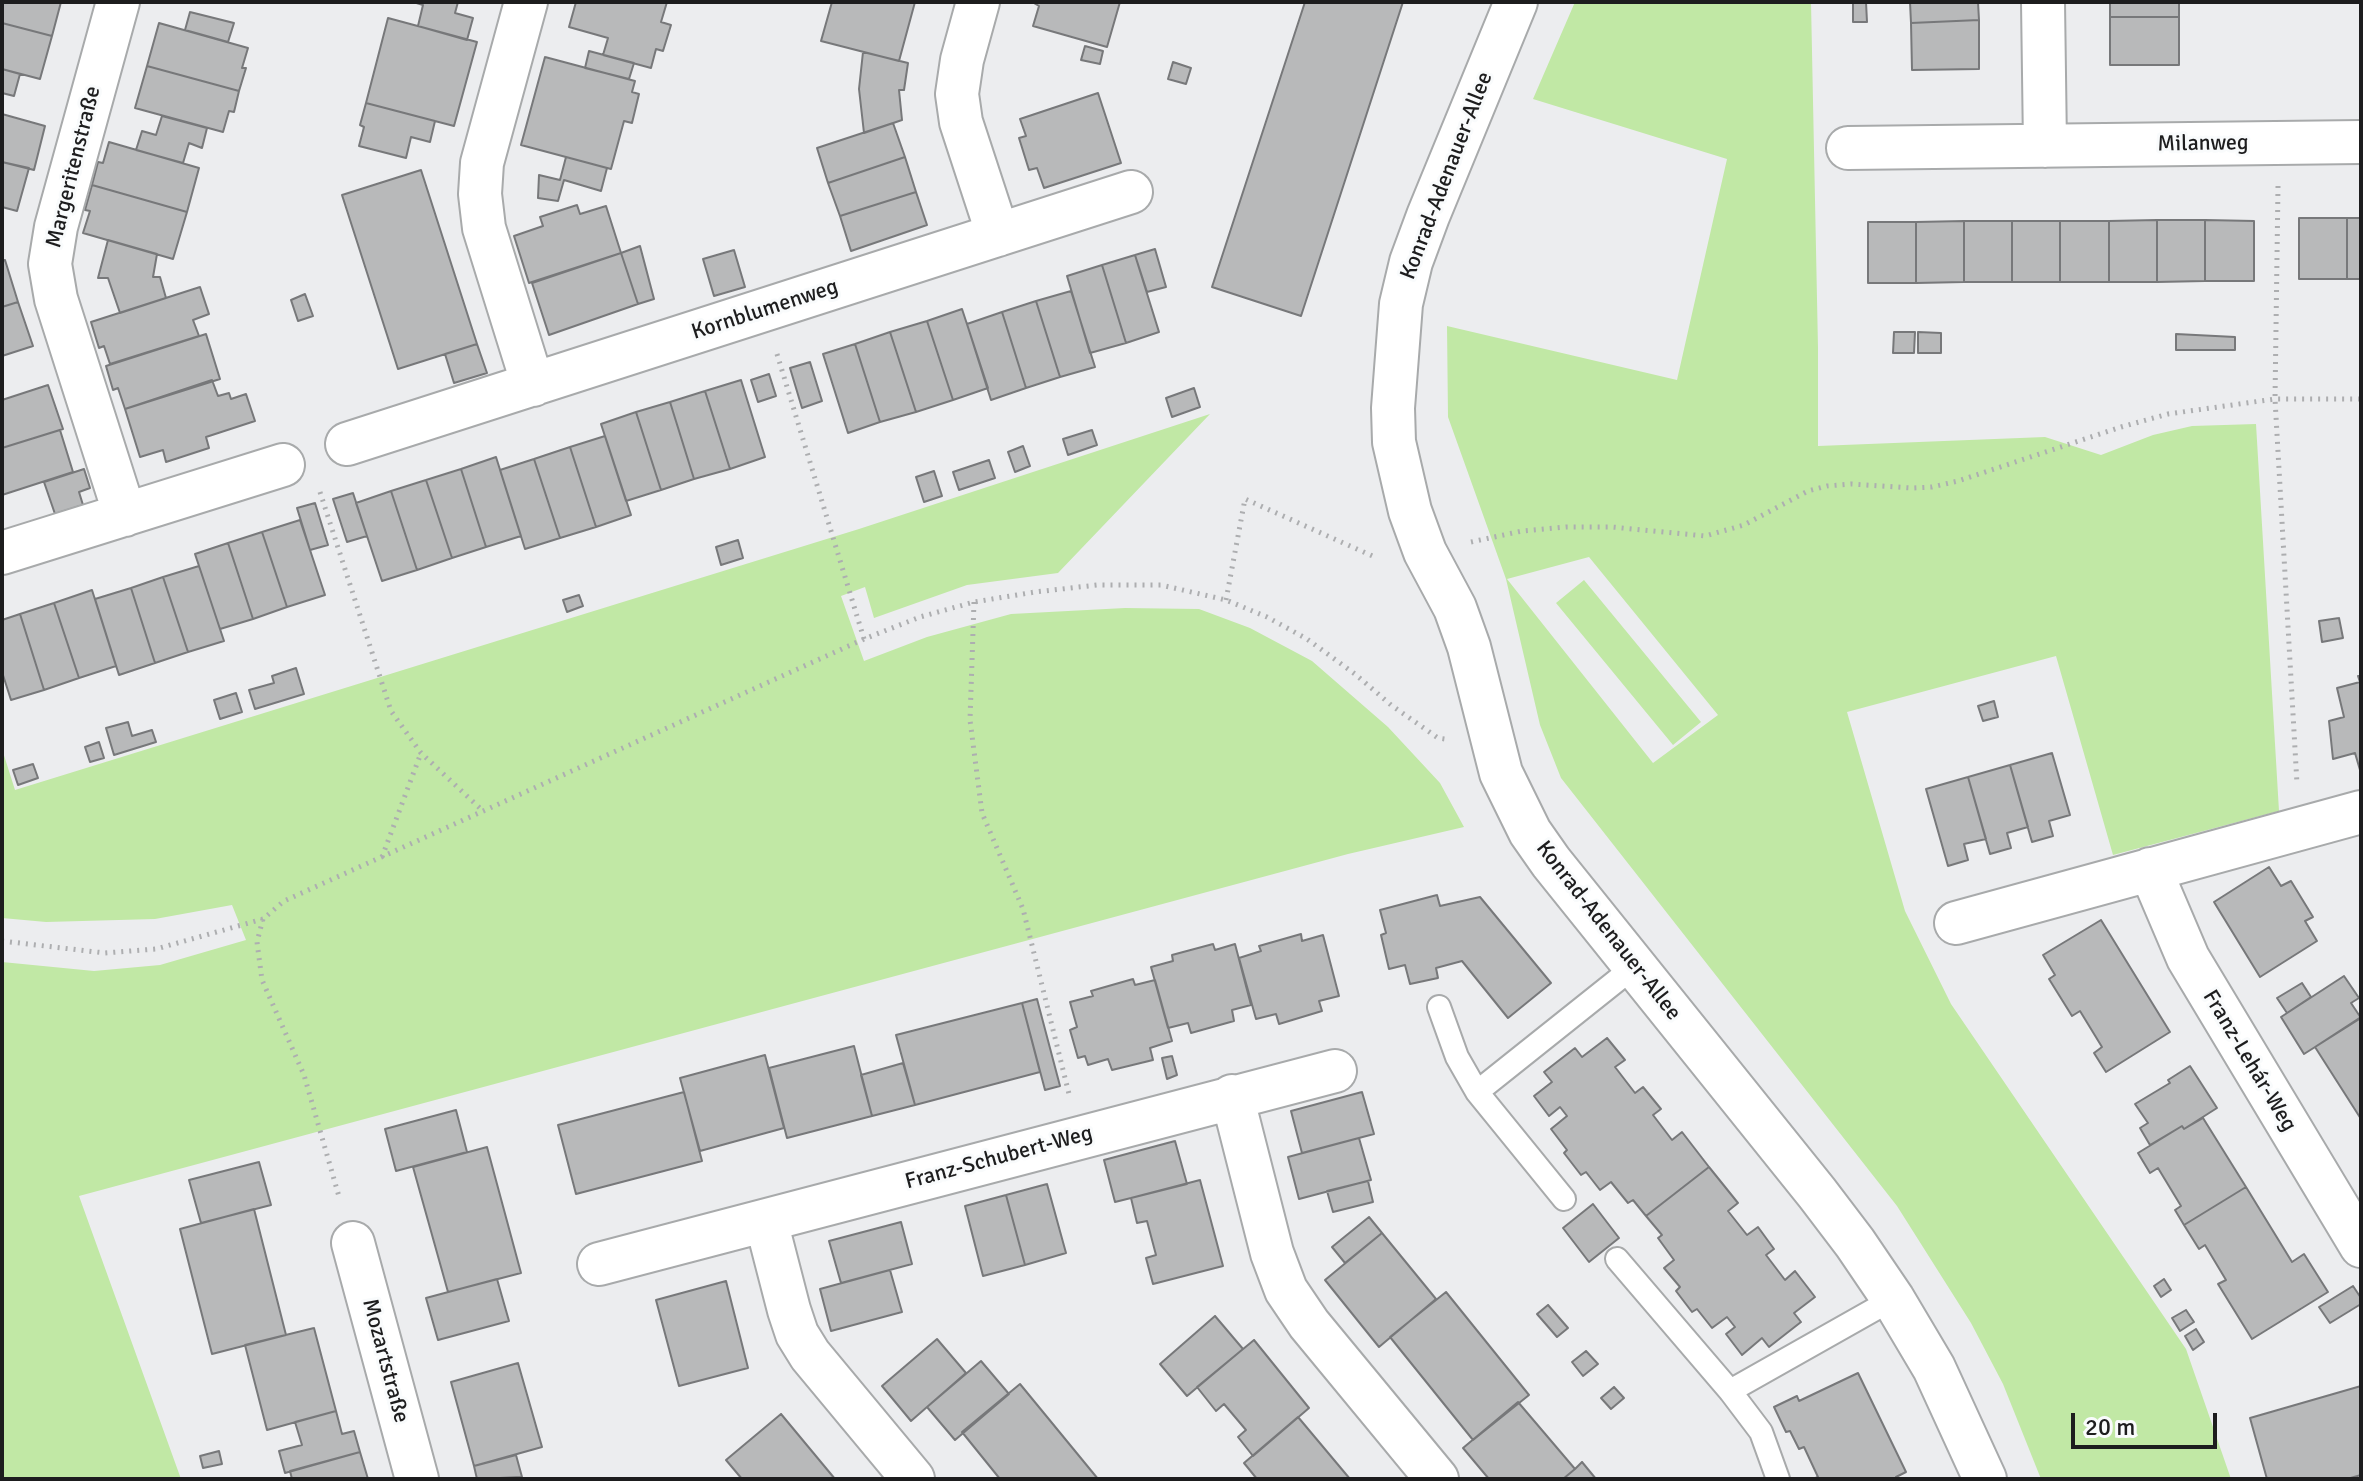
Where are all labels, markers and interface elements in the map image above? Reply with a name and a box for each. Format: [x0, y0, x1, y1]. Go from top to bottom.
street label: Konrad-Adenauer-Allee [1395, 68, 1499, 284]
street label: Margeritenstraße [41, 84, 107, 250]
street label: Milanweg [2157, 130, 2249, 158]
street label: Kornblumenweg [688, 274, 842, 346]
street label: Konrad-Adenauer-Allee [1530, 836, 1686, 1026]
street label: Franz-Lehár-Weg [2196, 985, 2302, 1137]
street label: Franz-Schubert-Weg [902, 1120, 1096, 1196]
street label: Mozartstraße [356, 1296, 414, 1426]
scale bar [2075, 1397, 2221, 1447]
text: 20 m [2085, 1412, 2135, 1442]

